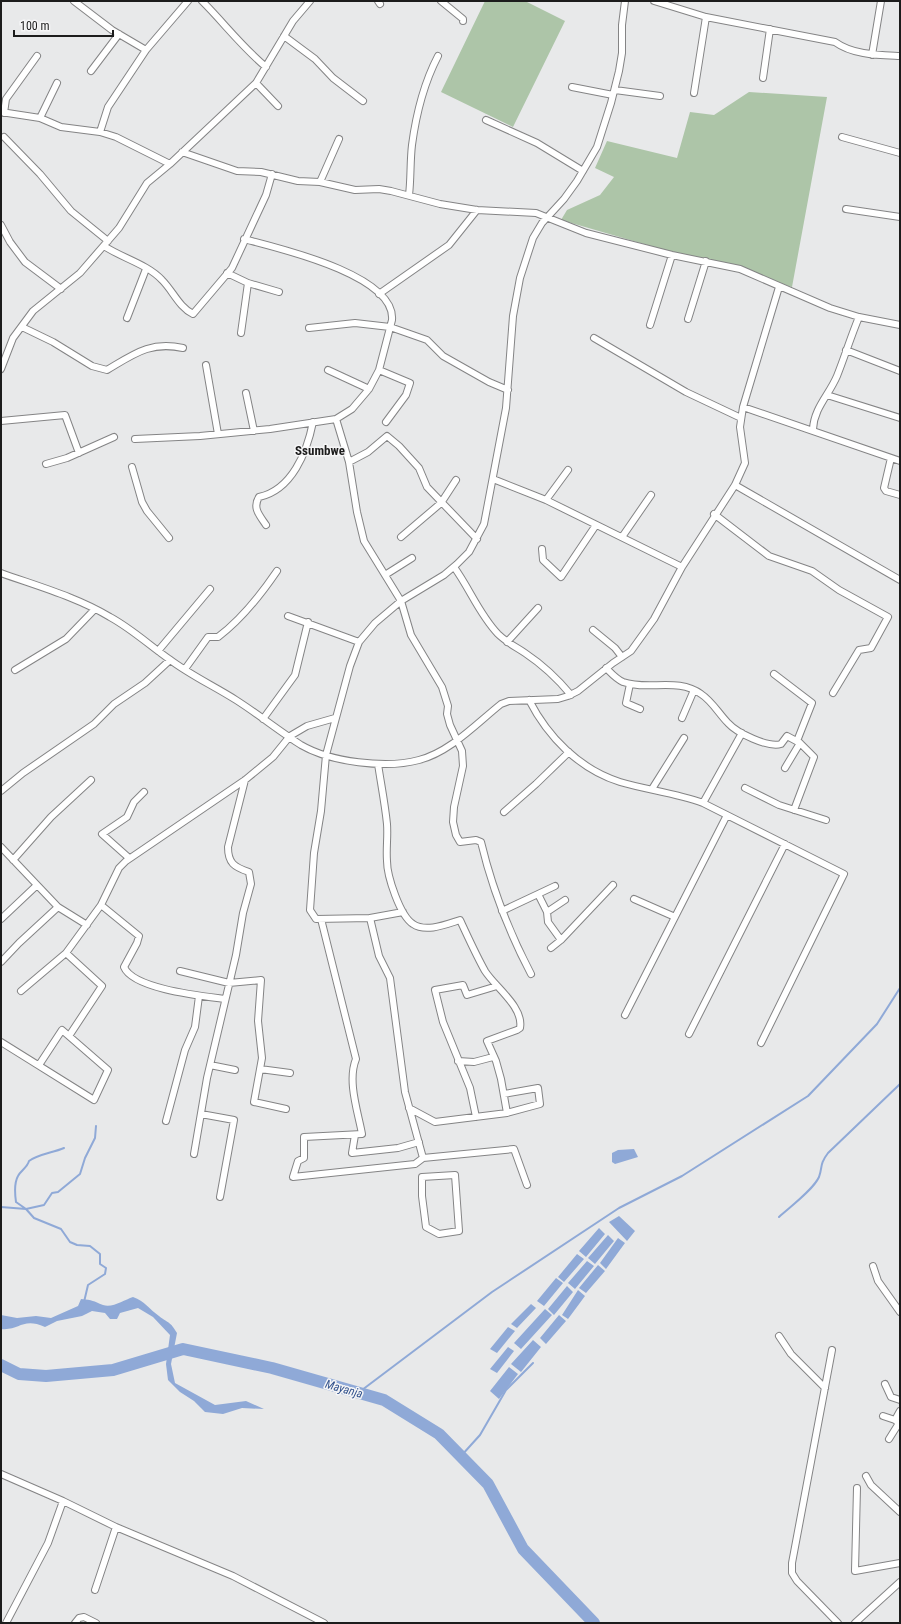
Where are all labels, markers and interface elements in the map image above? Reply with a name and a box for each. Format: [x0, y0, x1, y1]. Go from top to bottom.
scale bar [14, 12, 113, 38]
text: 100 m [20, 19, 50, 33]
district label: Ssumbwe [295, 443, 345, 458]
water label: Mayanja [324, 1377, 364, 1401]

